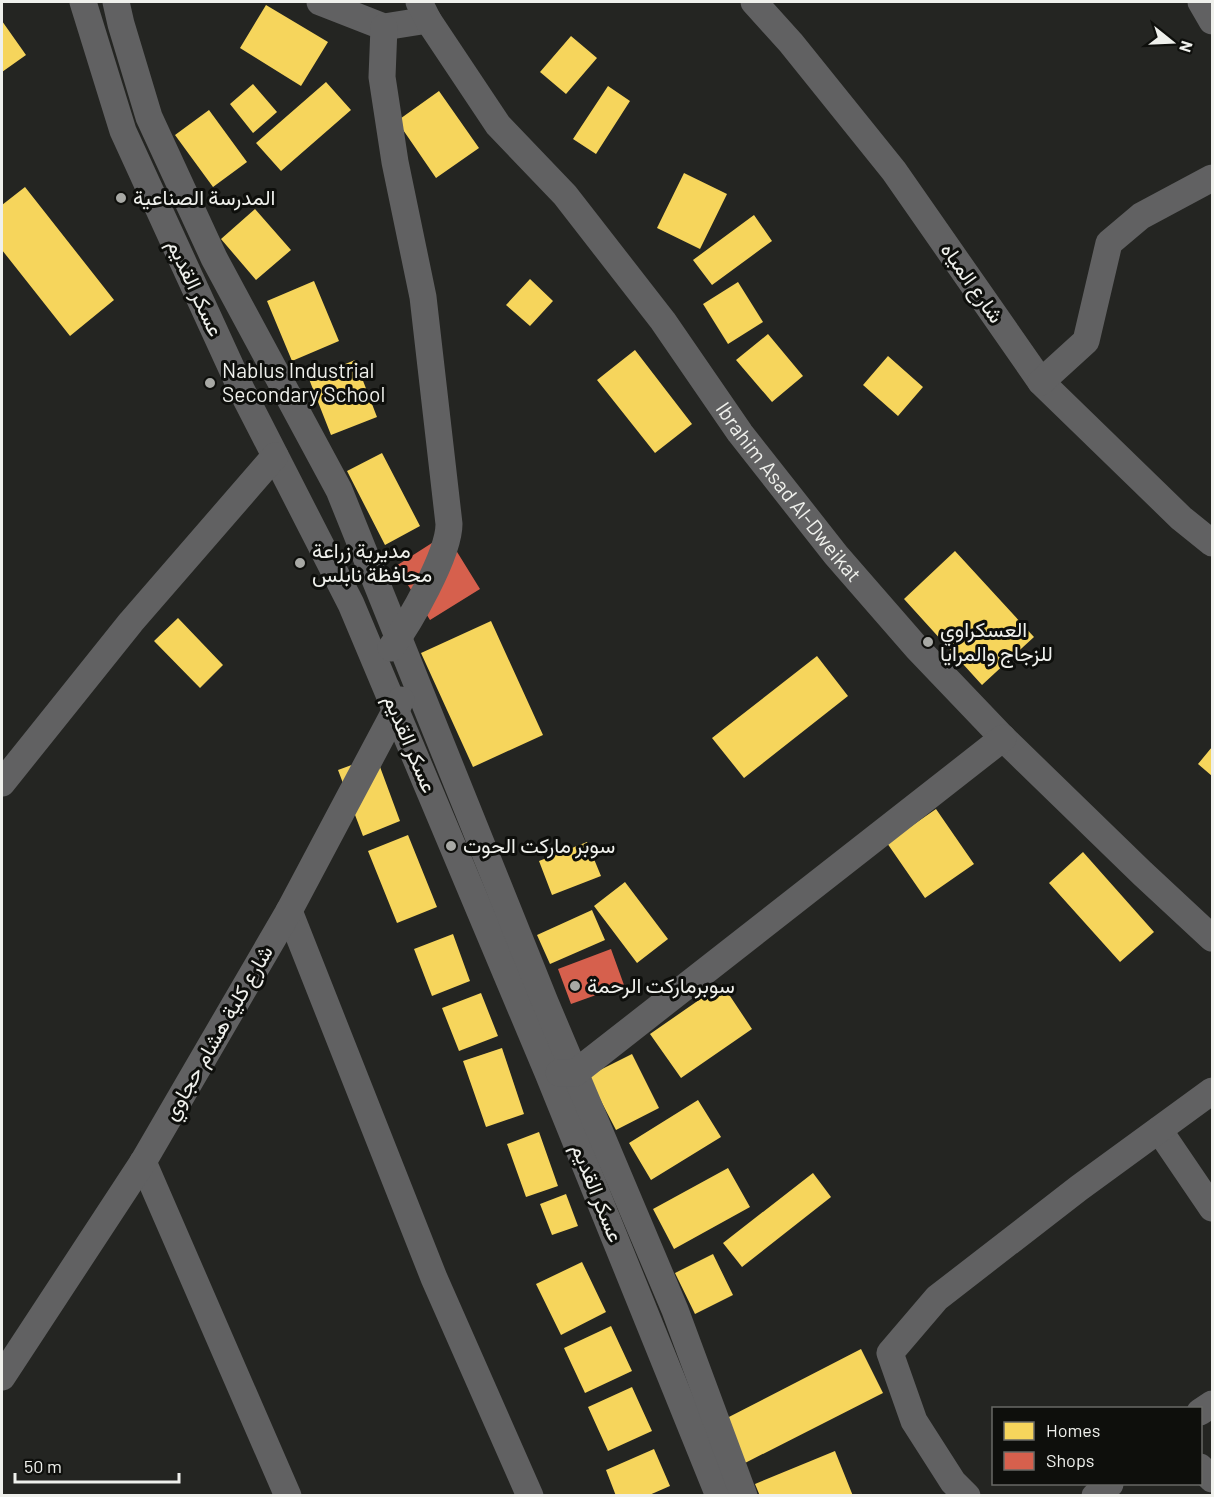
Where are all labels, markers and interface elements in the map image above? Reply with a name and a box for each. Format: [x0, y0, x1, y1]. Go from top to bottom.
north arrow [1142, 12, 1202, 72]
text: N [1176, 39, 1197, 55]
place label: المدرسة الصناعية [133, 184, 275, 211]
marker: المدرسة الصناعية [114, 191, 128, 205]
street label: عسكر القديم [160, 235, 230, 341]
street label: شارع المياه [934, 237, 1010, 329]
place label: Nablus Industrial Secondary School [222, 357, 385, 406]
marker: Nablus Industrial Secondary School [203, 376, 217, 390]
street label: Ibrahim Asad Al-Dweikat [711, 397, 867, 586]
place label: مديرية زراعة محافظة نابلس [312, 537, 432, 587]
marker: مديرية زراعة محافظة نابلس [293, 556, 307, 570]
place label: العسكراوي للزجاج والمرايا [940, 616, 1053, 668]
marker: العسكراوي للزجاج والمرايا [921, 635, 935, 649]
street label: عسكر القديم [377, 691, 443, 797]
place label: سوبر ماركت الحوت [463, 832, 615, 859]
marker: سوبر ماركت الحوت [444, 839, 458, 853]
street label: شارع كلية هشام حجاوي [156, 940, 282, 1127]
place label: سوبرماركت الرحمة [587, 972, 735, 999]
marker: سوبرماركت الرحمة [568, 979, 582, 993]
street label: عسكر القديم [565, 1139, 629, 1247]
legend [992, 1407, 1202, 1485]
text: Homes [1046, 1419, 1100, 1441]
scale bar [15, 1446, 178, 1484]
text: Shops [1046, 1449, 1095, 1471]
text: 50 m [24, 1455, 62, 1477]

